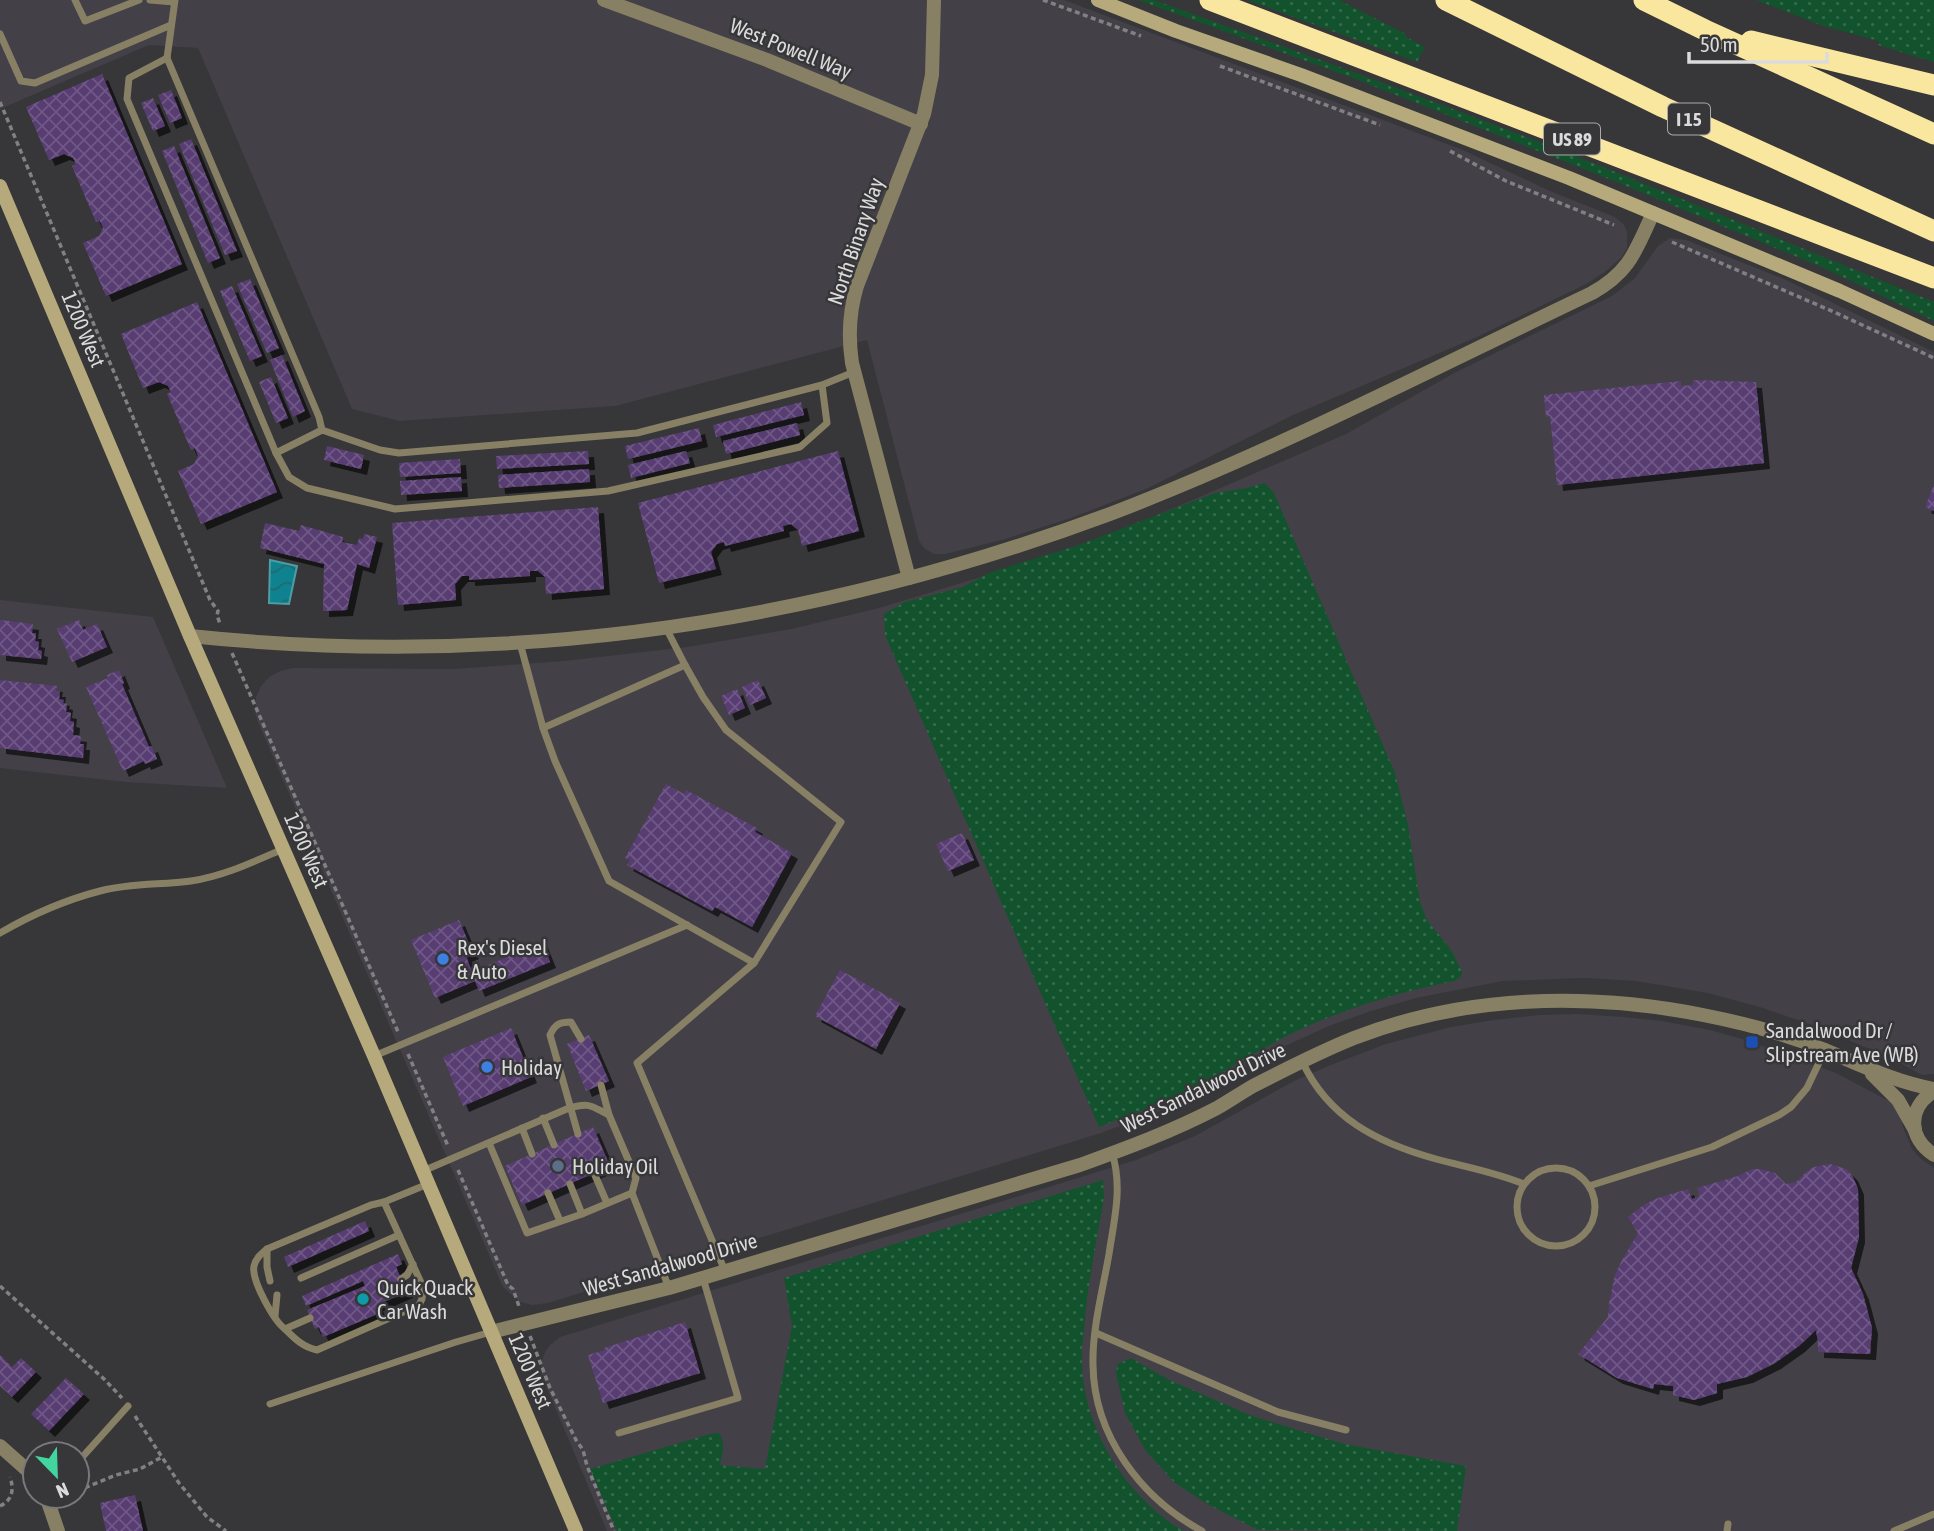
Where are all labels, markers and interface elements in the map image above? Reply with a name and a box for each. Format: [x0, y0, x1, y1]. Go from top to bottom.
street label: West Powell Way [727, 13, 856, 83]
scale bar [1689, 21, 1827, 65]
text: 50 m [1700, 32, 1738, 56]
road number: I 15 [1668, 104, 1710, 134]
road number: US 89 [1544, 124, 1600, 154]
street label: North Binary Way [822, 174, 888, 308]
street label: 1200 West [57, 288, 111, 370]
street label: 1200 West [280, 809, 334, 891]
place label: Rex's Diesel & Auto [457, 935, 548, 983]
marker: Rex's Diesel & Auto [435, 951, 451, 967]
place label: Sandalwood Dr / Slipstream Ave (WB) [1766, 1018, 1919, 1066]
marker: Sandalwood Dr / Slipstream Ave (WB) [1744, 1034, 1760, 1050]
street label: West Sandalwood Drive [1117, 1037, 1289, 1137]
place label: Holiday [501, 1055, 562, 1079]
marker: Holiday [479, 1059, 495, 1075]
place label: Holiday Oil [572, 1154, 659, 1178]
marker: Holiday Oil [550, 1158, 566, 1174]
street label: West Sandalwood Drive [580, 1228, 760, 1300]
place label: Quick Quack Car Wash [377, 1275, 473, 1323]
marker: Quick Quack Car Wash [355, 1291, 371, 1307]
street label: 1200 West [504, 1330, 558, 1412]
north arrow [21, 1440, 91, 1510]
text: N [53, 1478, 72, 1503]

